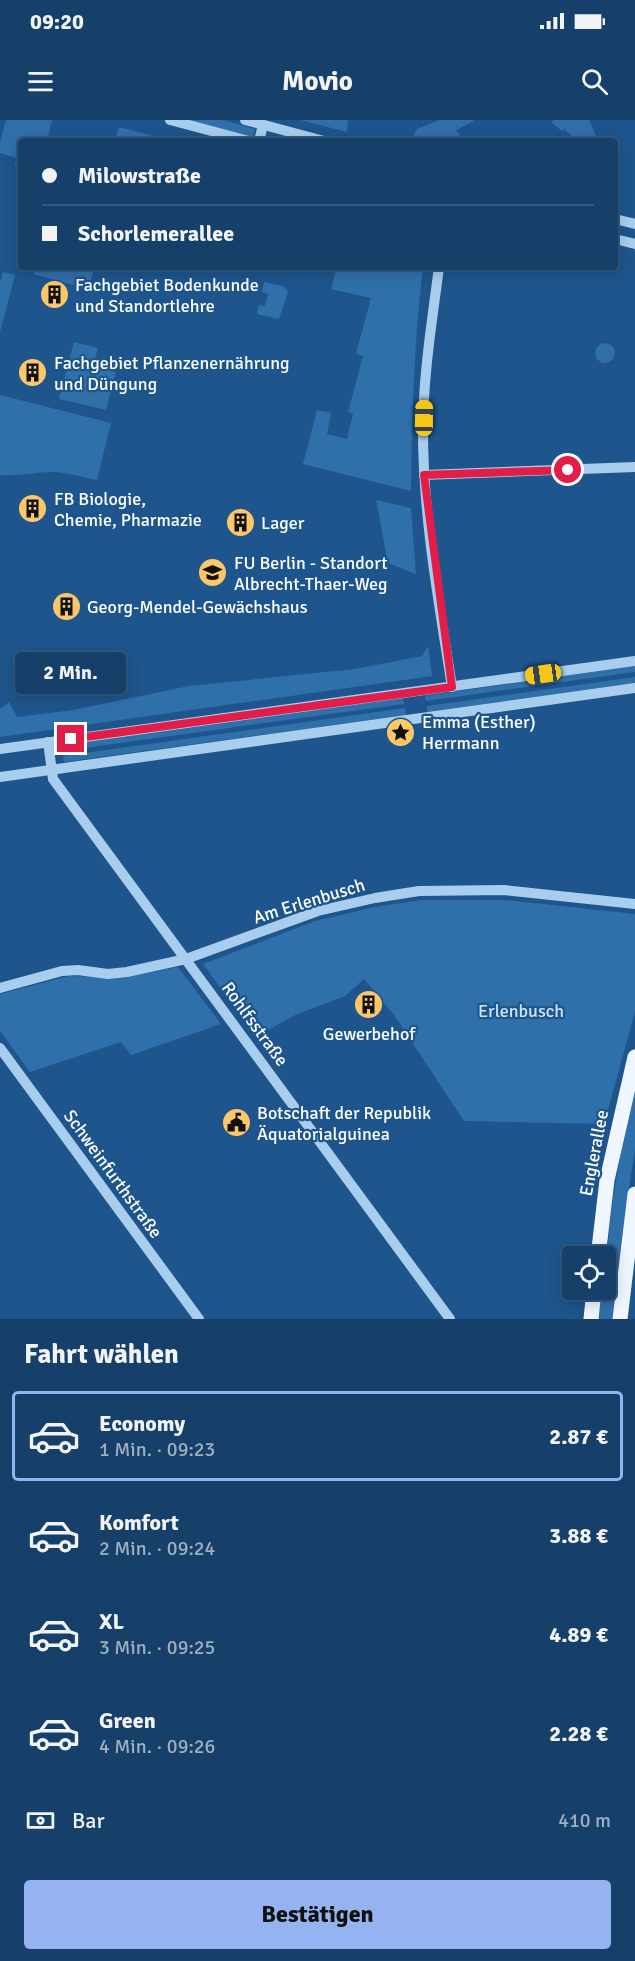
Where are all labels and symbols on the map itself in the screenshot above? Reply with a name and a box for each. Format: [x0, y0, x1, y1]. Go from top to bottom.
place label: Fachgebiet Bodenkunde und Standortlehre [75, 274, 259, 317]
building icon: Fachgebiet Bodenkunde und Standortlehre [38, 279, 70, 311]
place label: Fachgebiet Pflanzenernährung und Düngung [54, 352, 290, 395]
building icon: Fachgebiet Pflanzenernährung und Düngung [17, 357, 49, 389]
car [415, 400, 433, 436]
route start [554, 456, 581, 483]
place label: FB Biologie, Chemie, Pharmazie [54, 488, 202, 531]
building icon: FB Biologie, Chemie, Pharmazie [17, 493, 49, 525]
building icon: Lager [224, 507, 256, 539]
place label: Lager [261, 512, 305, 534]
place label: FU Berlin - Standort Albrecht-Thaer-Weg [234, 552, 388, 595]
school or university icon: FU Berlin - Standort Albrecht-Thaer-Weg [197, 557, 229, 589]
building icon: Georg-Mendel-Gewächshaus [50, 591, 82, 623]
place label: Georg-Mendel-Gewächshaus [87, 596, 308, 618]
callout: 2 Min. [16, 652, 127, 694]
car [524, 663, 562, 685]
place label: Emma (Esther) Herrmann [422, 711, 536, 754]
place icon: Emma (Esther) Herrmann [385, 716, 417, 748]
route end [57, 725, 84, 752]
street label: Am Erlenbusch [251, 874, 367, 928]
street label: Rohlfsstraße [217, 978, 293, 1070]
building icon: Gewerbehof [353, 989, 385, 1021]
park label: Erlenbusch [478, 1000, 564, 1022]
place label: Gewerbehof [323, 1023, 416, 1045]
place label: Botschaft der Republik Äquatorialguinea [257, 1102, 431, 1145]
street label: Schweinfurthstraße [59, 1105, 167, 1243]
public building icon: Botschaft der Republik Äquatorialguinea [220, 1107, 252, 1139]
street label: Englerallee [575, 1108, 613, 1198]

